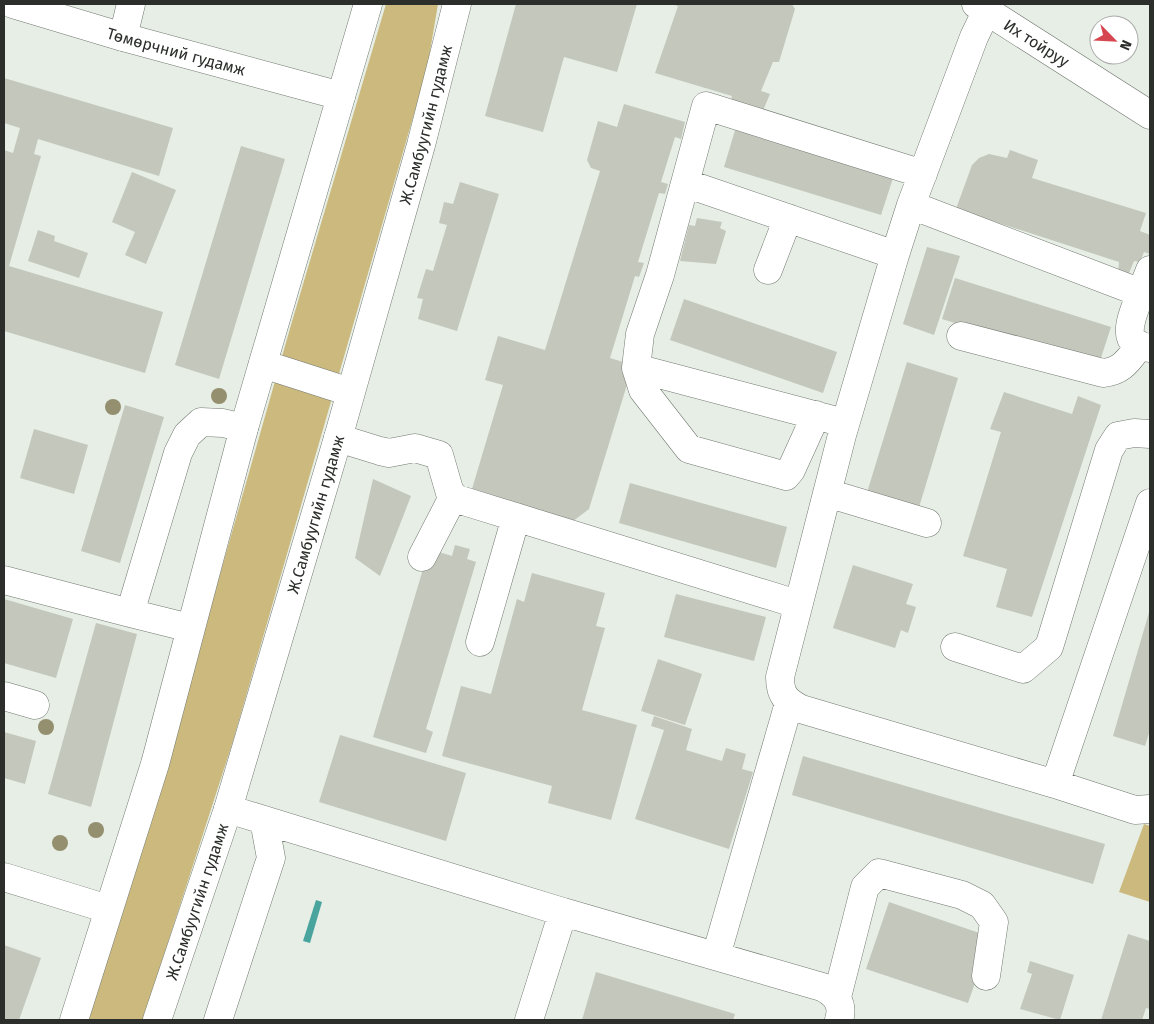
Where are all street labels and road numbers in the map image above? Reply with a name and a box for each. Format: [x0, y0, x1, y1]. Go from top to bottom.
street label: Их тойруу [1000, 15, 1073, 71]
street label: Төмөрчний гудамж [105, 23, 248, 79]
street label: Ж.Самбуугийн гудамж [395, 42, 456, 207]
street label: Ж.Самбуугийн гудамж [283, 432, 348, 596]
street label: Ж.Самбуугийн гудамж [162, 820, 232, 982]

